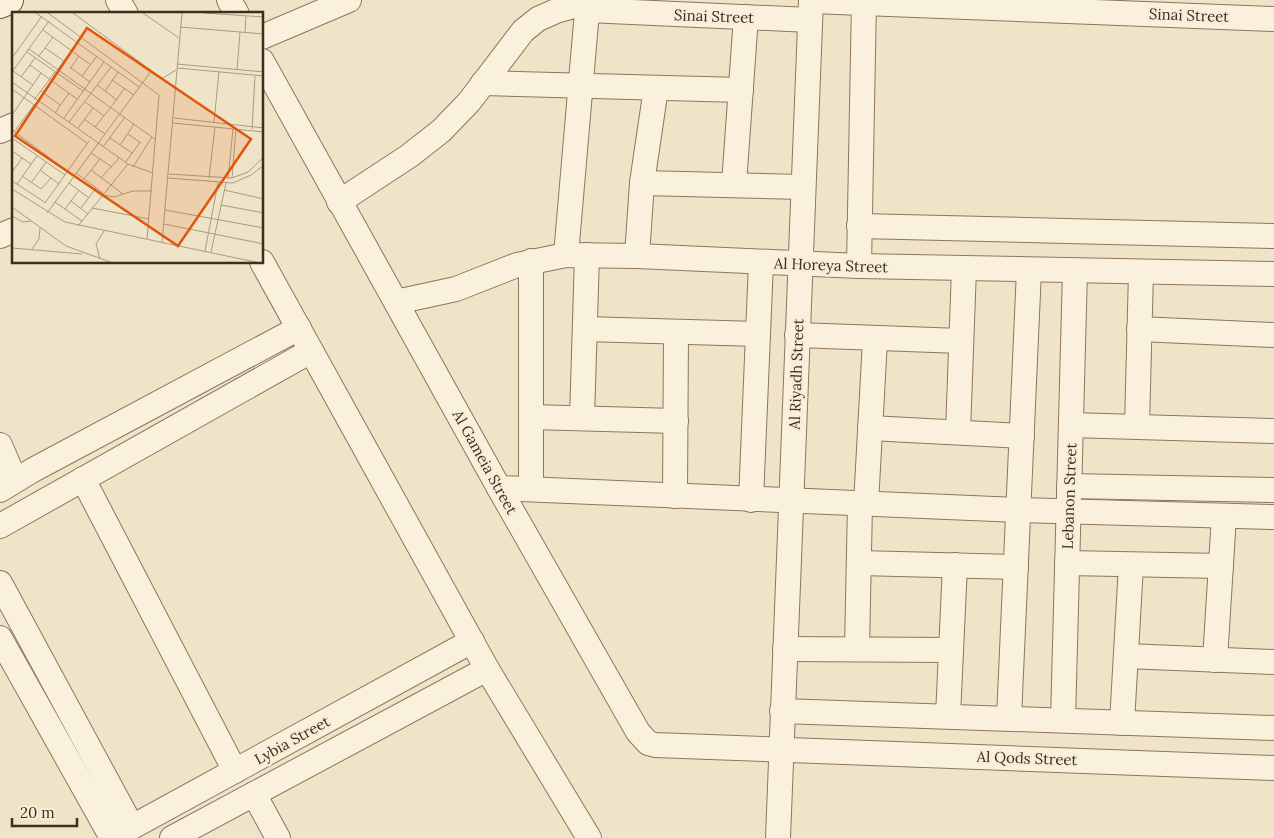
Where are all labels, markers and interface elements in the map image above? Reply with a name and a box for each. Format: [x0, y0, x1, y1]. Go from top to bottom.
street label: Sinai Street [1149, 4, 1230, 26]
street label: Sinai Street [674, 5, 755, 27]
inset map [12, 12, 264, 264]
street label: Al Horeya Street [773, 253, 889, 276]
street label: Al Riyadh Street [785, 318, 807, 431]
street label: Al Gameia Street [448, 406, 522, 518]
street label: Lebanon Street [1058, 442, 1080, 550]
street label: Lybia Street [251, 711, 333, 769]
street label: Al Qods Street [975, 747, 1078, 769]
scale bar [12, 796, 78, 828]
text: 20 m [20, 803, 55, 822]

